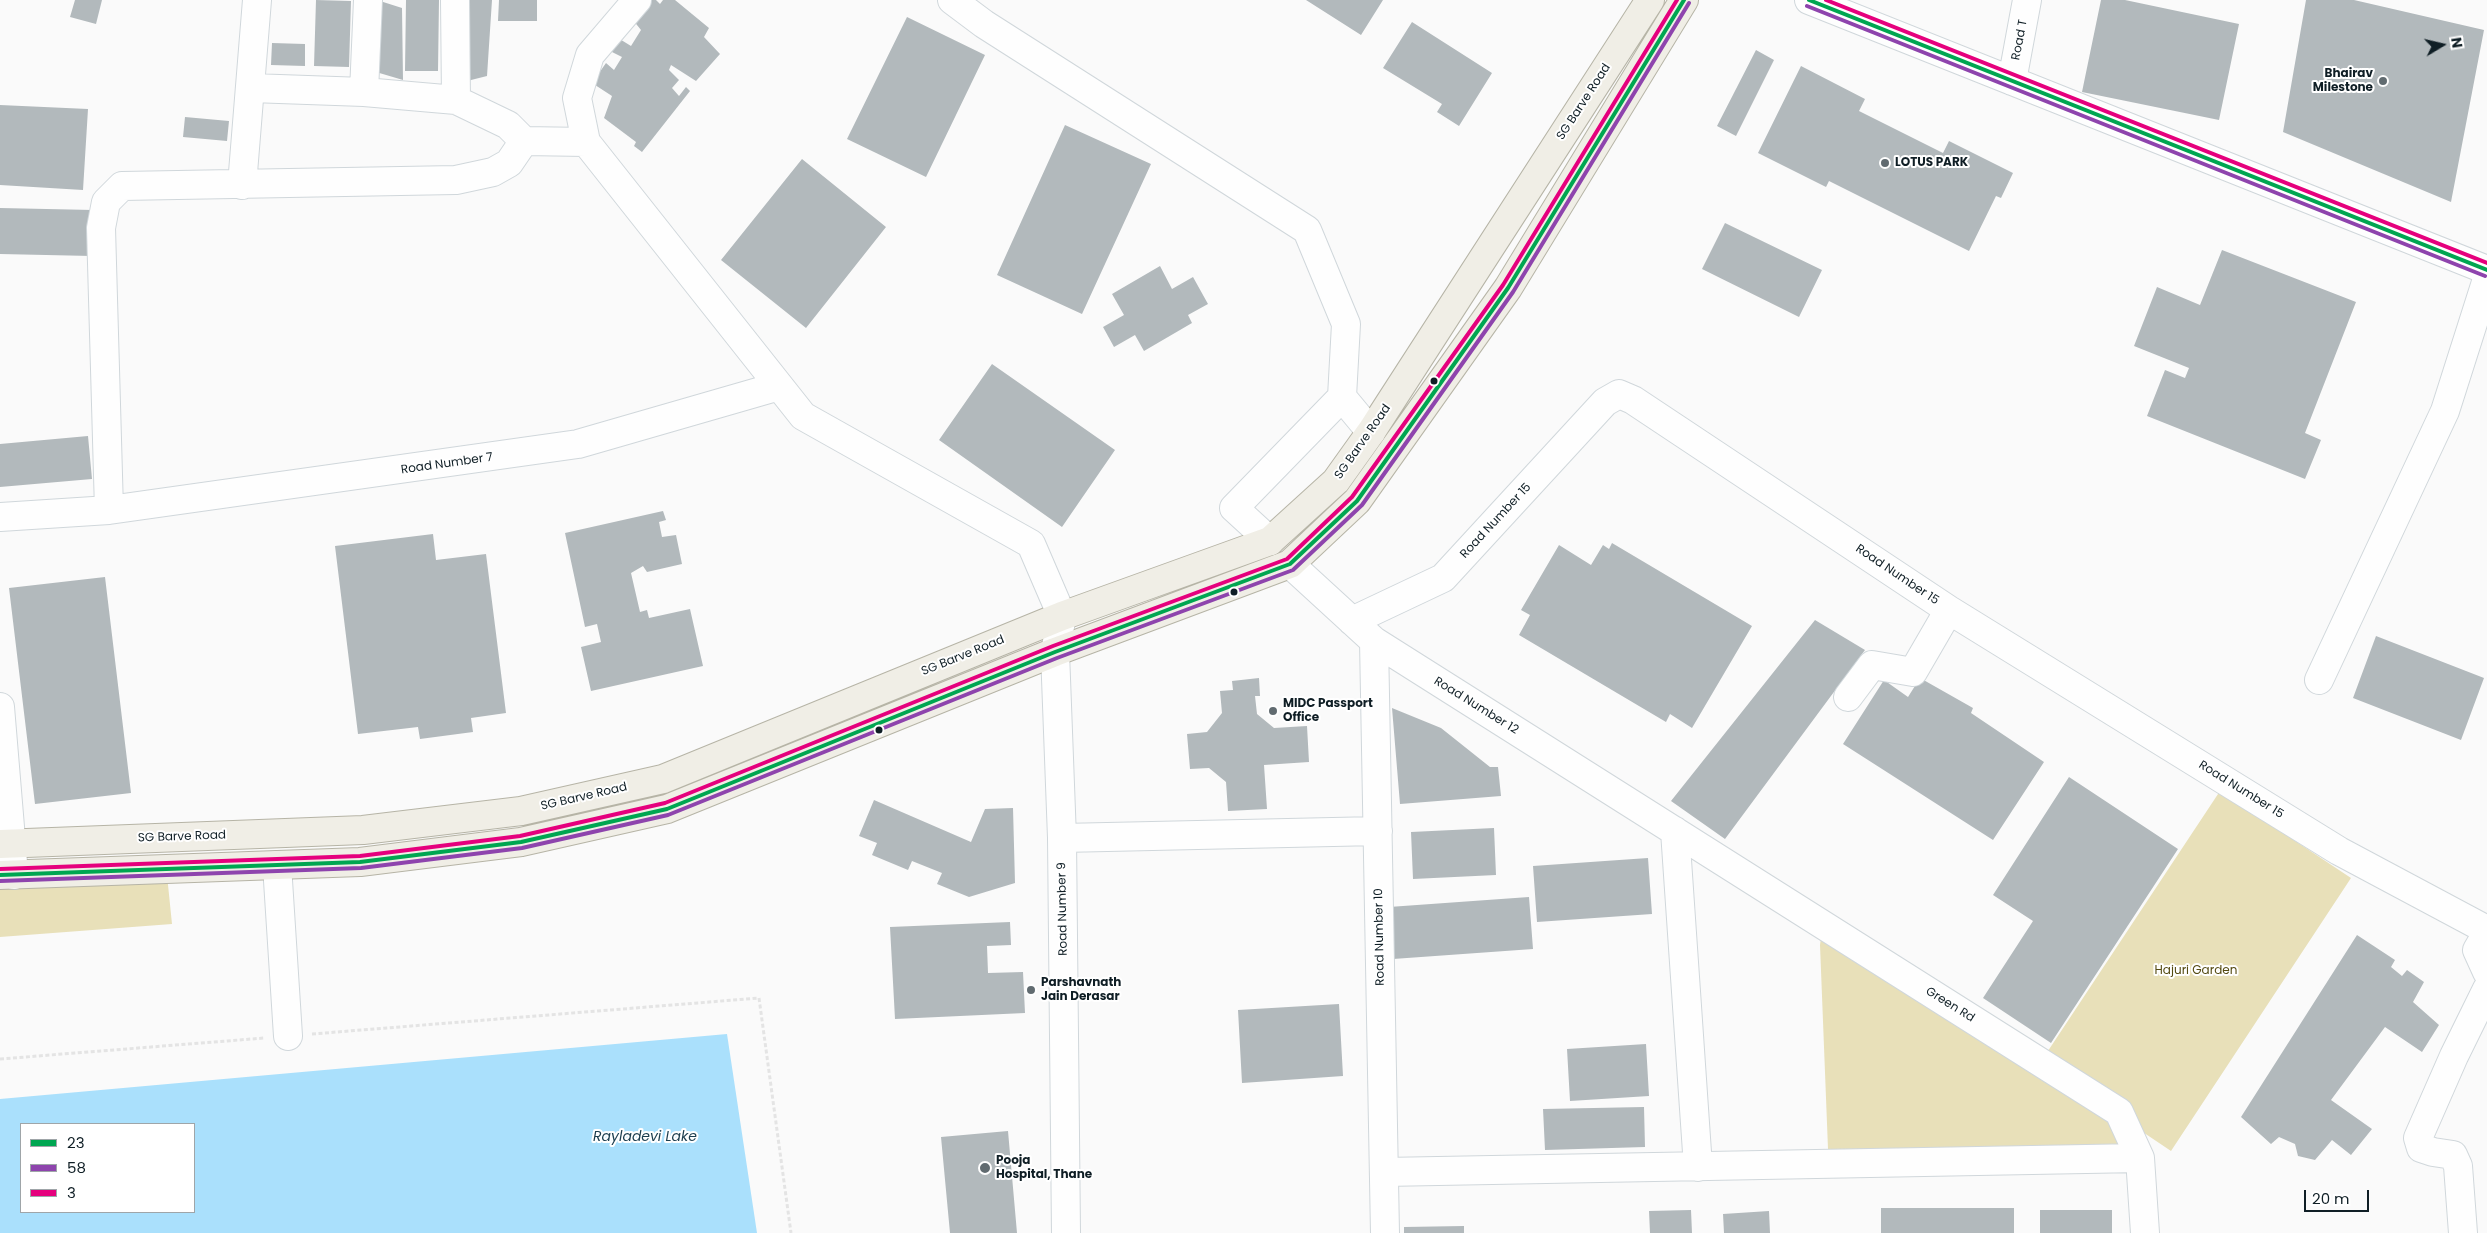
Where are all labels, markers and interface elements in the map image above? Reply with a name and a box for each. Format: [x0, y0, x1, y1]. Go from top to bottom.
street label: Road T [2009, 19, 2031, 61]
north arrow [2417, 20, 2467, 70]
text: N [2446, 36, 2468, 49]
street label: SG Barve Road [1554, 61, 1614, 143]
place label: Bhairav Milestone [2313, 67, 2373, 95]
marker: Bhairav Milestone [2377, 75, 2389, 87]
place label: LOTUS PARK [1895, 156, 1968, 170]
marker: LOTUS PARK [1879, 157, 1891, 169]
unlabelled marker [1429, 376, 1439, 386]
street label: SG Barve Road [1332, 402, 1394, 482]
street label: Road Number 7 [400, 450, 494, 478]
street label: Road Number 15 [1457, 480, 1535, 562]
street label: Road Number 15 [1853, 542, 1941, 608]
unlabelled marker [1229, 587, 1239, 597]
street label: SG Barve Road [919, 633, 1007, 679]
street label: Road Number 12 [1431, 674, 1521, 738]
place label: MIDC Passport Office [1283, 697, 1373, 725]
marker: MIDC Passport Office [1267, 705, 1279, 717]
unlabelled marker [874, 725, 884, 735]
street label: Road Number 15 [2196, 758, 2286, 822]
street label: SG Barve Road [539, 780, 629, 814]
street label: SG Barve Road [138, 828, 226, 846]
street label: Road Number 9 [1055, 862, 1071, 956]
street label: Road Number 10 [1372, 888, 1388, 986]
park label: Hajuri Garden [2155, 964, 2237, 978]
place label: Parshavnath Jain Derasar [1041, 976, 1121, 1004]
marker: Parshavnath Jain Derasar [1025, 984, 1037, 996]
street label: Green Rd [1923, 984, 1977, 1026]
legend [20, 1123, 195, 1213]
water label: Rayladevi Lake [593, 1129, 697, 1145]
text: 23 [67, 1132, 84, 1153]
place label: Pooja Hospital, Thane [996, 1154, 1092, 1182]
text: 58 [67, 1157, 86, 1178]
marker: Pooja Hospital, Thane [978, 1161, 992, 1175]
scale bar [2307, 1180, 2372, 1212]
text: 3 [67, 1182, 76, 1203]
text: 20 m [2312, 1188, 2350, 1209]

